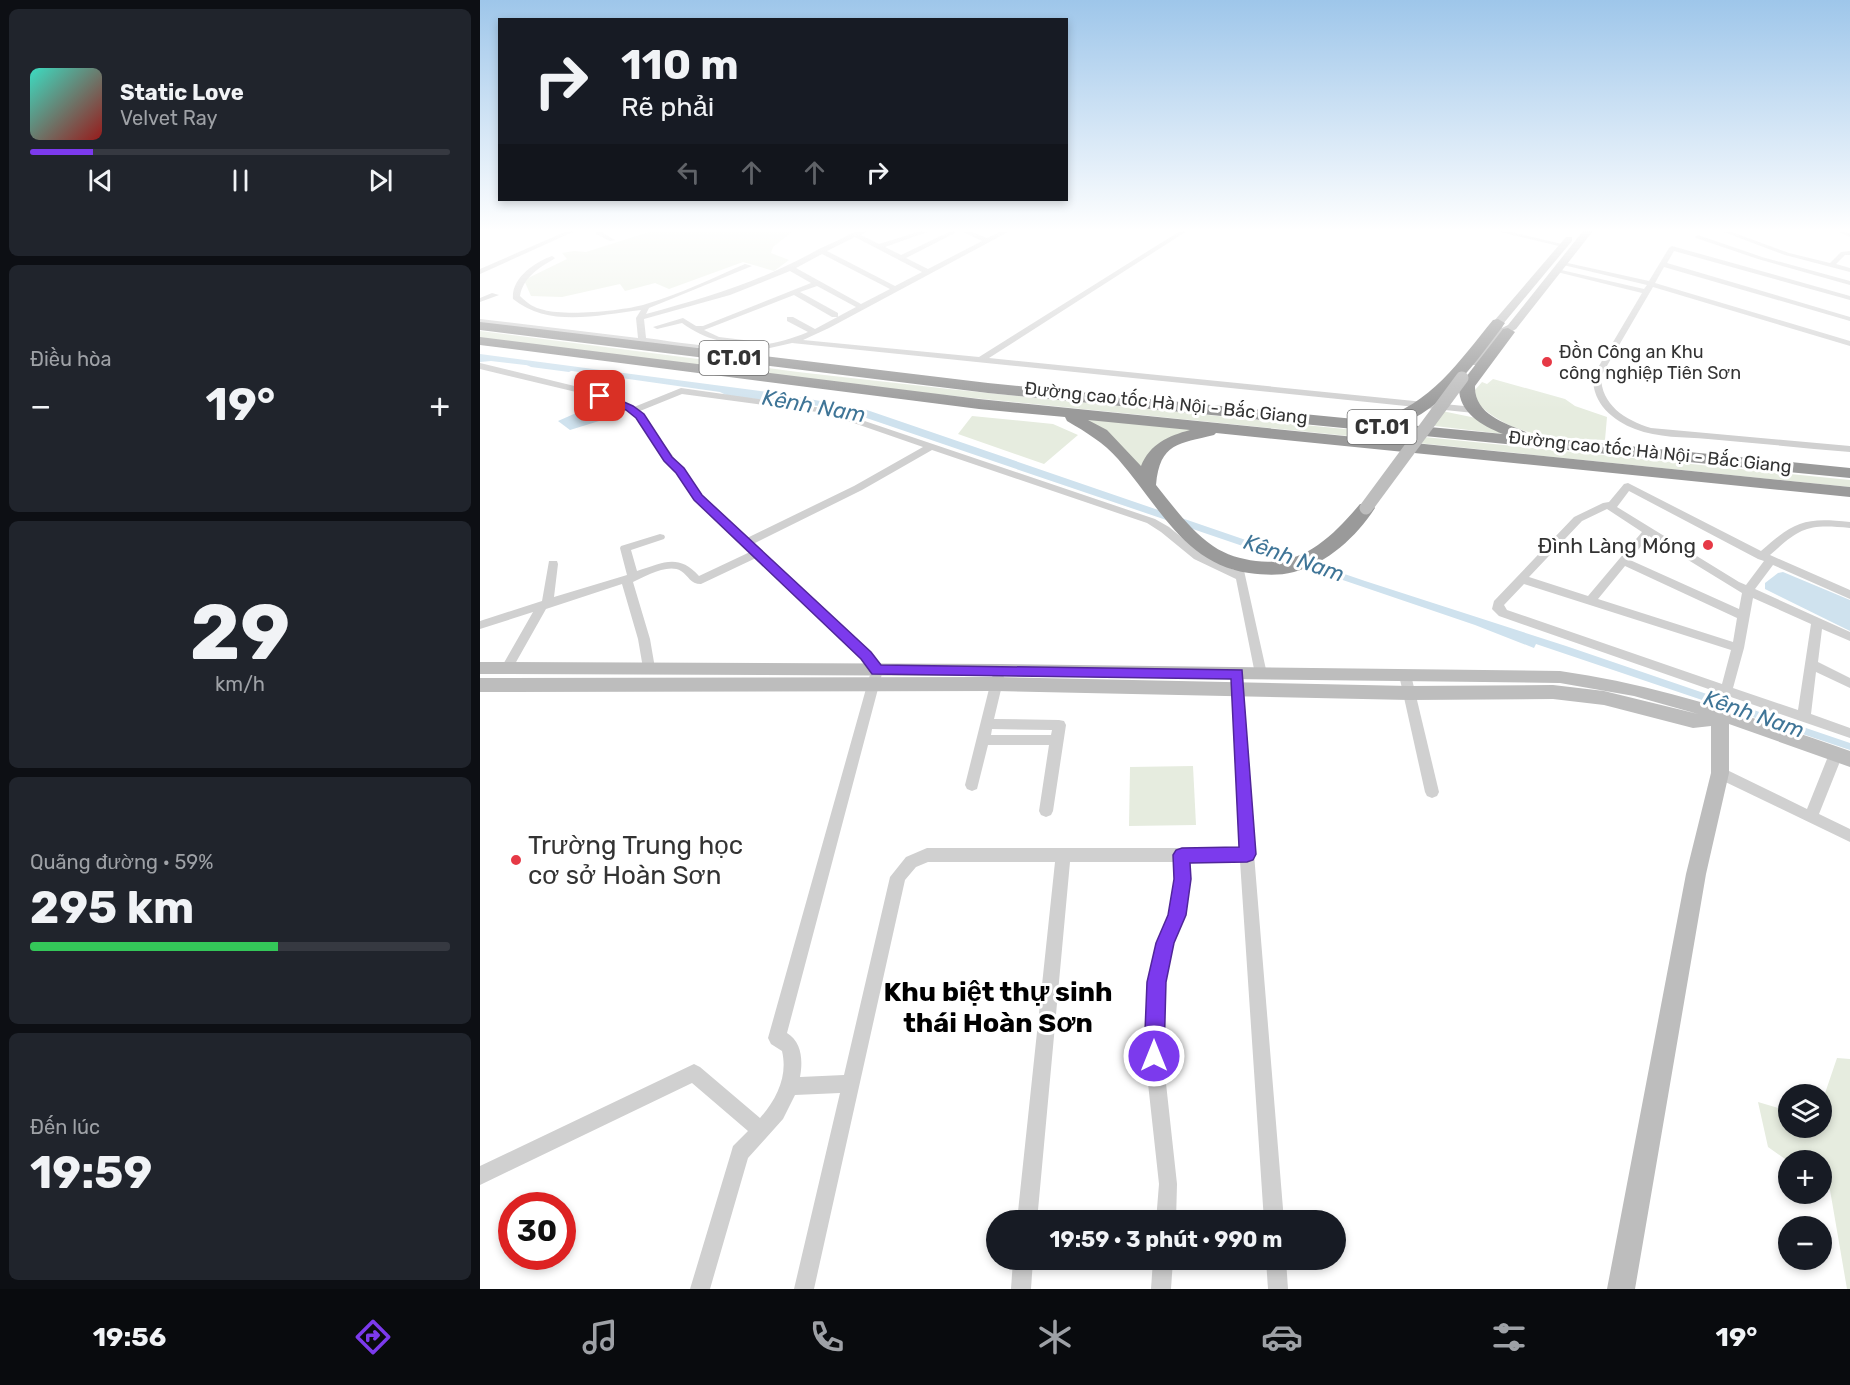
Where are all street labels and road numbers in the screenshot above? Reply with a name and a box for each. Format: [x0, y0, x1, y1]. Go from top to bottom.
road number: CT.01 [700, 341, 768, 375]
street label: Đường cao tốc Hà Nội - Bắc Giang [1023, 376, 1309, 429]
road number: CT.01 [1348, 410, 1416, 444]
street label: Đường cao tốc Hà Nội - Bắc Giang [1507, 425, 1793, 478]

